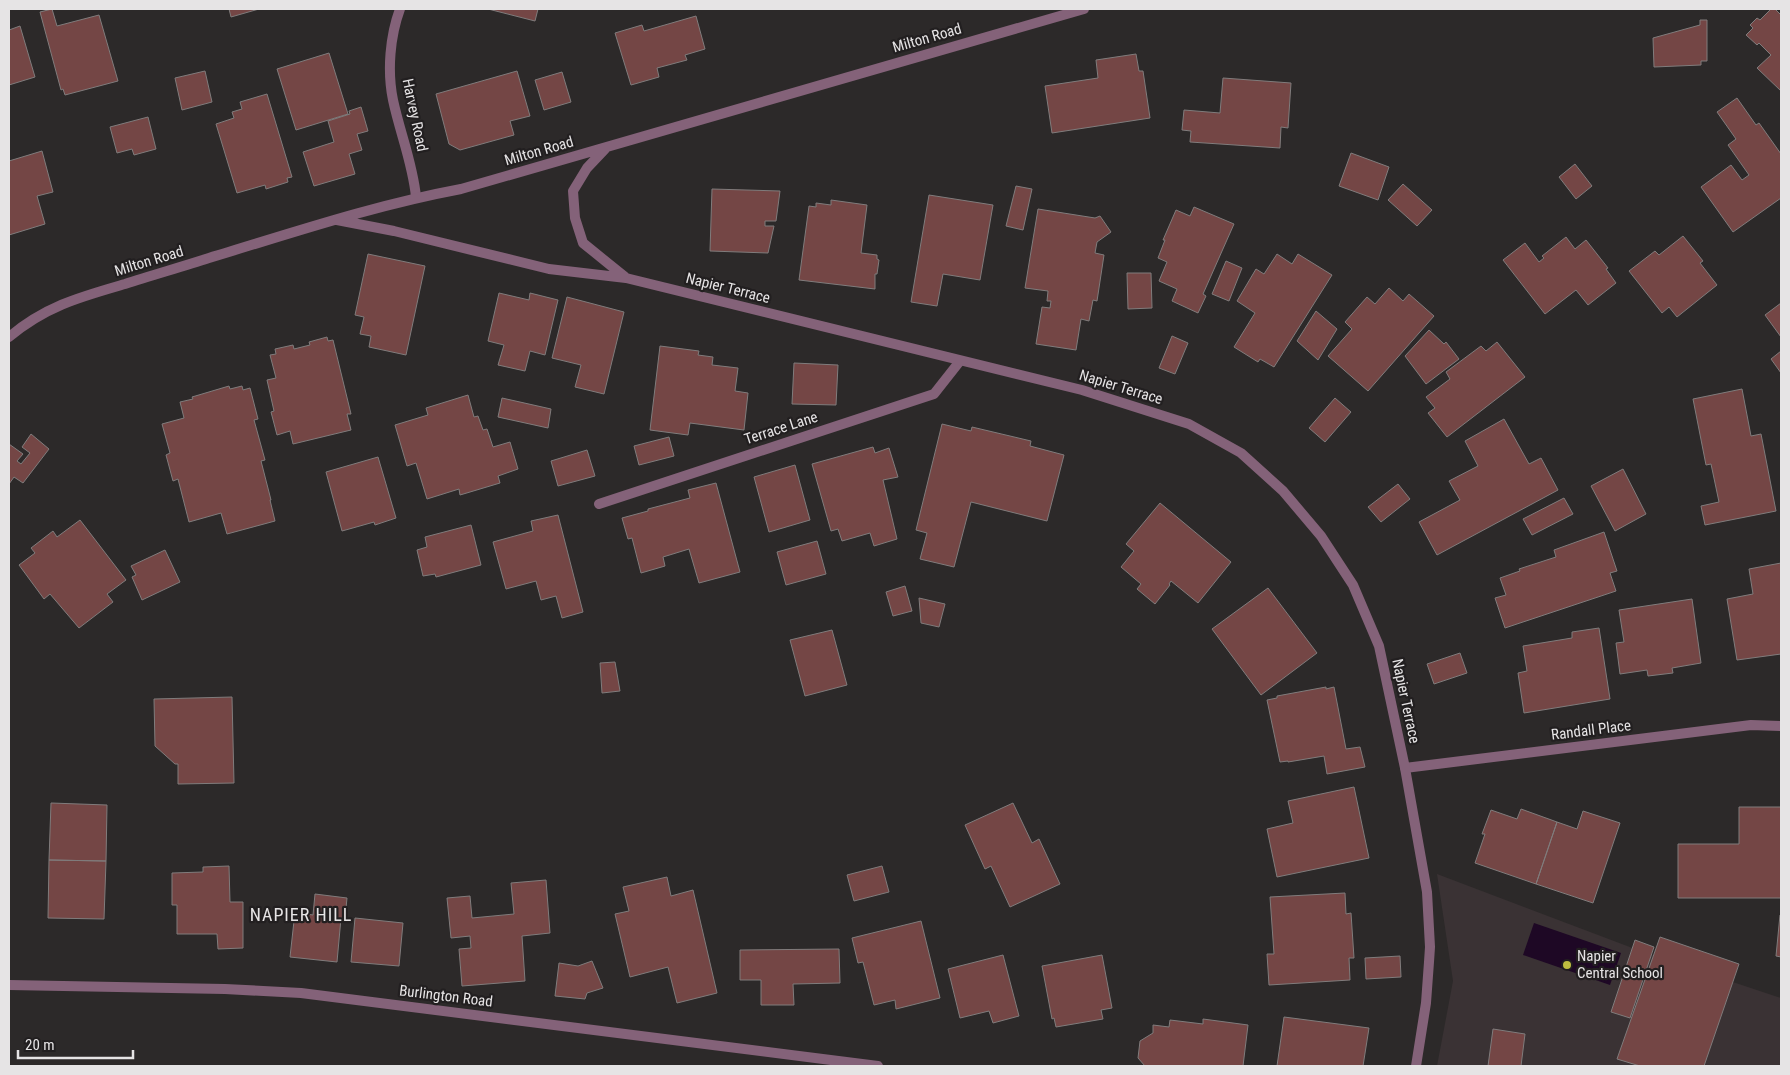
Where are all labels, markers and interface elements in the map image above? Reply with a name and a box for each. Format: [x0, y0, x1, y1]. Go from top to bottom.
street label: Milton Road [890, 20, 964, 56]
street label: Harvey Road [398, 77, 432, 153]
street label: Milton Road [502, 133, 576, 169]
street label: Milton Road [112, 242, 186, 280]
street label: Napier Terrace [684, 269, 772, 307]
street label: Napier Terrace [1077, 366, 1165, 408]
street label: Terrace Lane [742, 408, 820, 448]
street label: Napier Terrace [1388, 657, 1424, 745]
street label: Randall Place [1550, 716, 1632, 744]
district label: NAPIER HILL [250, 904, 352, 925]
place label: Napier Central School [1577, 947, 1663, 982]
marker: Napier Central School [1561, 959, 1573, 971]
street label: Burlington Road [398, 981, 494, 1011]
scale bar [18, 1028, 132, 1060]
text: 20 m [25, 1036, 55, 1054]

